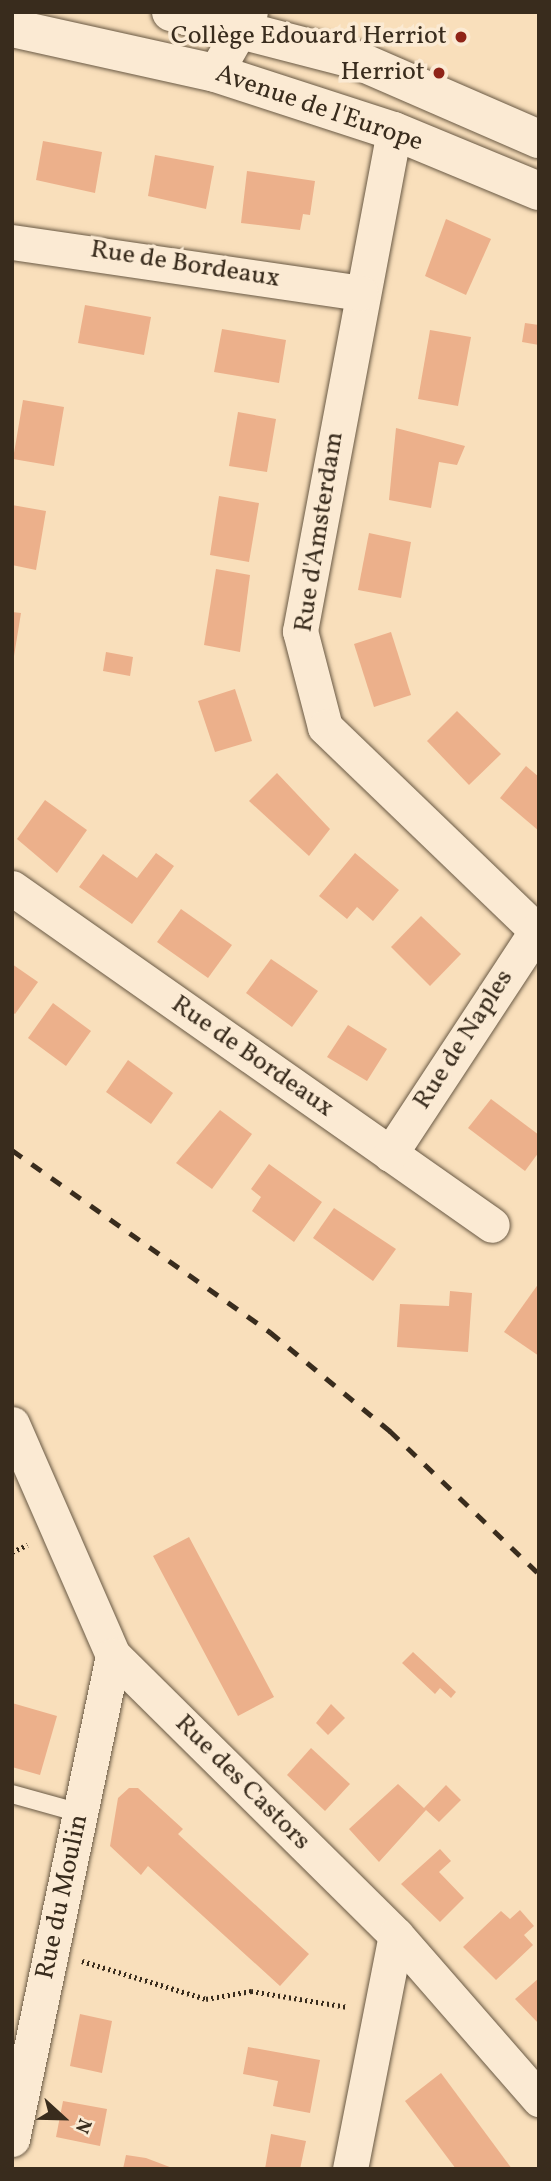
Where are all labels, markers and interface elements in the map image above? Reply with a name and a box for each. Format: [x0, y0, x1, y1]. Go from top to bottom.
place label: Collège Edouard Herriot [171, 21, 447, 53]
marker: Collège Edouard Herriot [453, 29, 469, 45]
place label: Herriot [341, 57, 425, 89]
street label: Avenue de l'Europe [211, 59, 427, 159]
marker: Herriot [431, 65, 447, 81]
street label: Rue de Bordeaux [88, 235, 282, 295]
street label: Rue d'Amsterdam [289, 430, 351, 634]
street label: Rue de Naples [407, 964, 521, 1116]
street label: Rue de Bordeaux [165, 989, 339, 1125]
street label: Rue des Castors [168, 1709, 316, 1857]
street label: Rue du Moulin [30, 1812, 96, 1982]
north arrow [28, 2083, 98, 2153]
text: N [68, 2115, 97, 2137]

